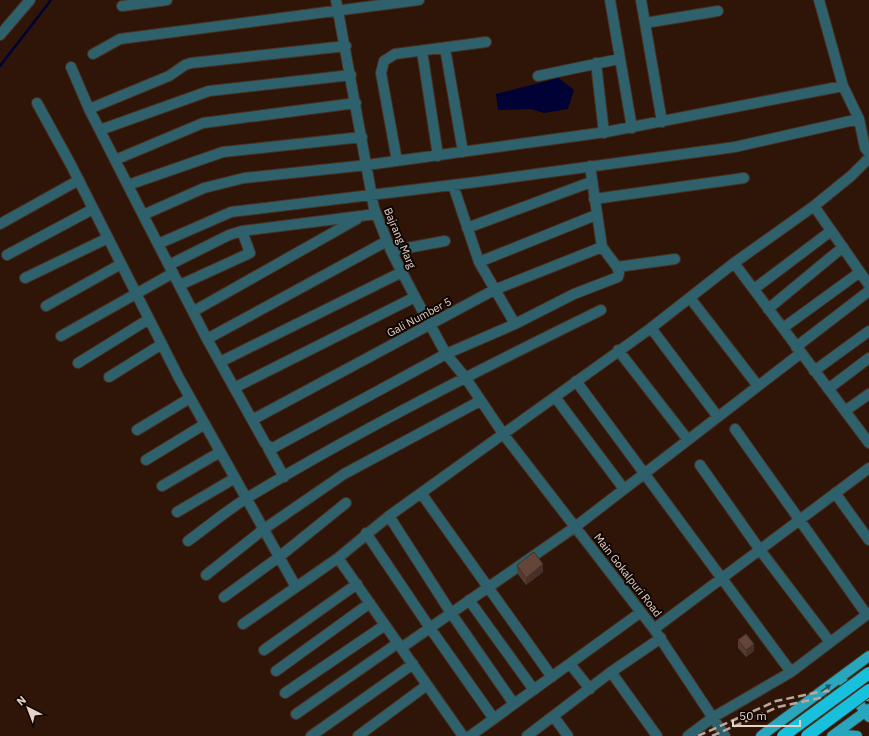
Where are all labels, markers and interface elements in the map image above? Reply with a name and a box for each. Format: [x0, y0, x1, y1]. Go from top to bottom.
street label: Bajrang Marg [381, 205, 419, 271]
street label: Gali Number 5 [384, 294, 454, 340]
street label: Main Gokalpuri Road [591, 530, 665, 620]
one-way arrow [821, 684, 832, 692]
north arrow [8, 688, 48, 728]
text: N [14, 693, 29, 708]
scale bar [733, 702, 800, 728]
text: 50 m [739, 708, 767, 723]

